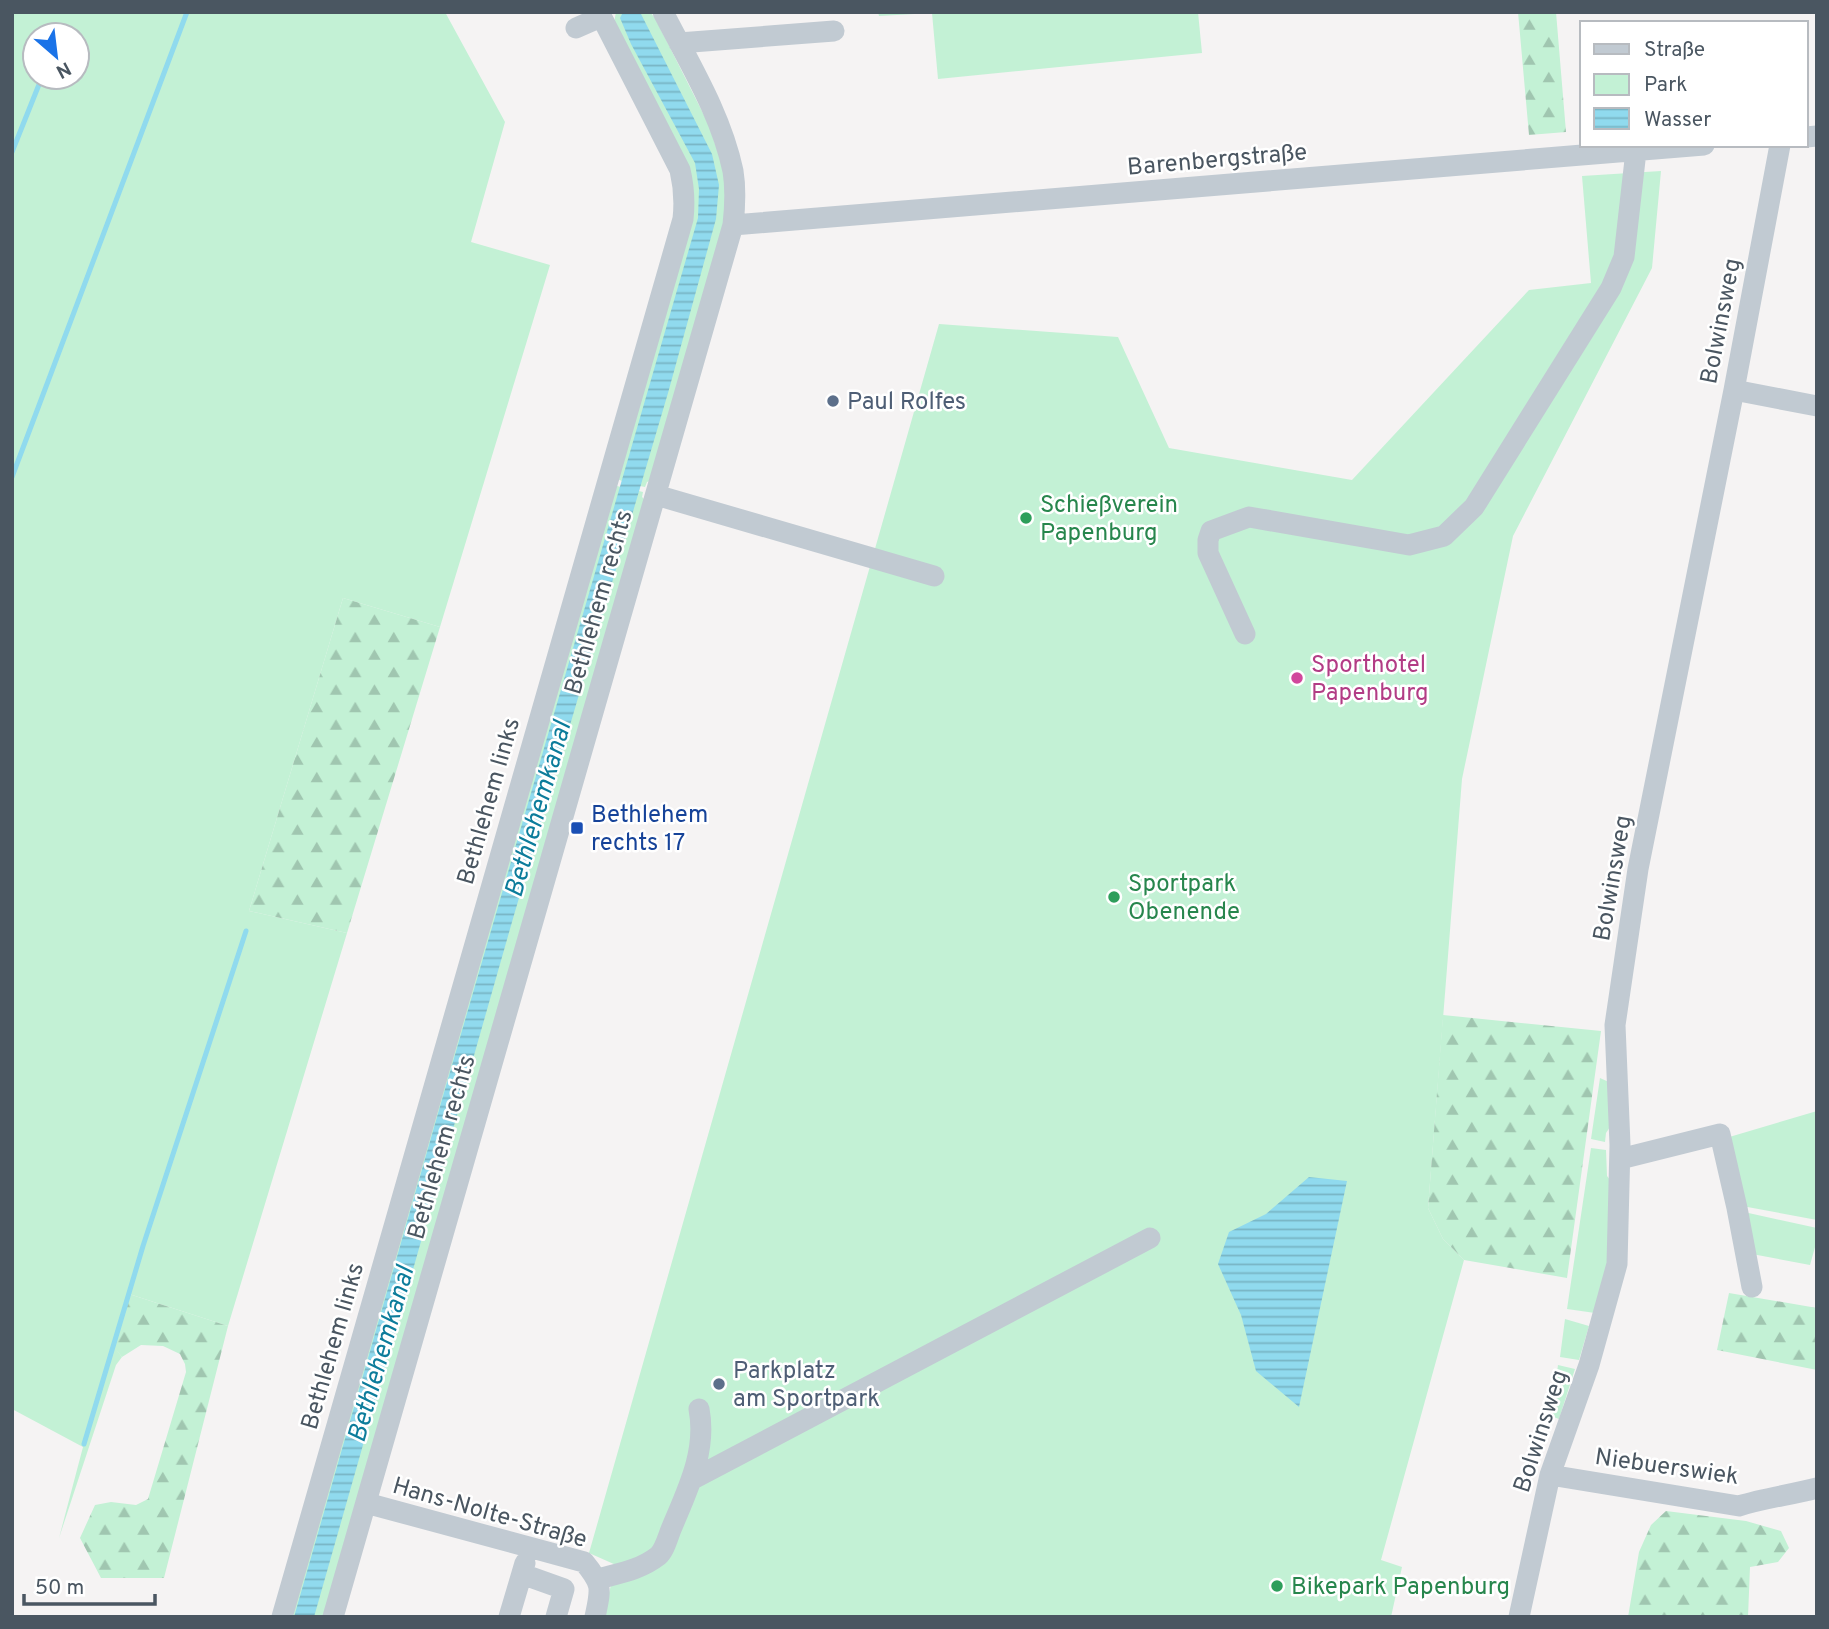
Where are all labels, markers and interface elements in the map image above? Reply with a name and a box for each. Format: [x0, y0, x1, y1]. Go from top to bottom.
north arrow [21, 21, 91, 91]
legend [1580, 21, 1808, 147]
text: Straße [1644, 37, 1705, 64]
text: N [51, 55, 75, 83]
text: Park [1644, 72, 1687, 99]
text: Wasser [1644, 107, 1711, 134]
street label: Barenbergstraße [1126, 138, 1308, 184]
street label: Bolwinsweg [1695, 256, 1749, 387]
place label: Paul Rolfes [847, 388, 966, 418]
marker: Paul Rolfes [825, 393, 841, 409]
place label: Schießverein Papenburg [1040, 491, 1178, 549]
street label: Bethlehem rechts [559, 507, 641, 698]
marker: Schießverein Papenburg [1018, 510, 1034, 526]
place label: Sporthotel Papenburg [1311, 651, 1429, 709]
marker: Sporthotel Papenburg [1289, 670, 1305, 686]
street label: Bethlehem links [452, 715, 528, 889]
water label: Bethlehemkanal [499, 717, 581, 901]
place label: Bethlehem rechts 17 [591, 801, 708, 859]
street label: Bolwinsweg [1588, 813, 1640, 944]
marker: Bethlehem rechts 17 [569, 820, 585, 836]
place label: Sportpark Obenende [1128, 870, 1240, 928]
marker: Sportpark Obenende [1106, 889, 1122, 905]
street label: Bethlehem rechts [402, 1052, 484, 1243]
street label: Bethlehem links [296, 1260, 372, 1434]
water label: Bethlehemkanal [342, 1262, 424, 1446]
place label: Parkplatz am Sportpark [733, 1357, 880, 1415]
street label: Bolwinsweg [1508, 1366, 1576, 1497]
marker: Parkplatz am Sportpark [711, 1376, 727, 1392]
street label: Niebuerswiek [1593, 1443, 1741, 1493]
street label: Hans-Nolte-Straße [389, 1472, 590, 1556]
scale bar [24, 1562, 156, 1606]
place label: Bikepark Papenburg [1291, 1573, 1510, 1603]
text: 50 m [35, 1575, 84, 1602]
marker: Bikepark Papenburg [1269, 1578, 1285, 1594]

